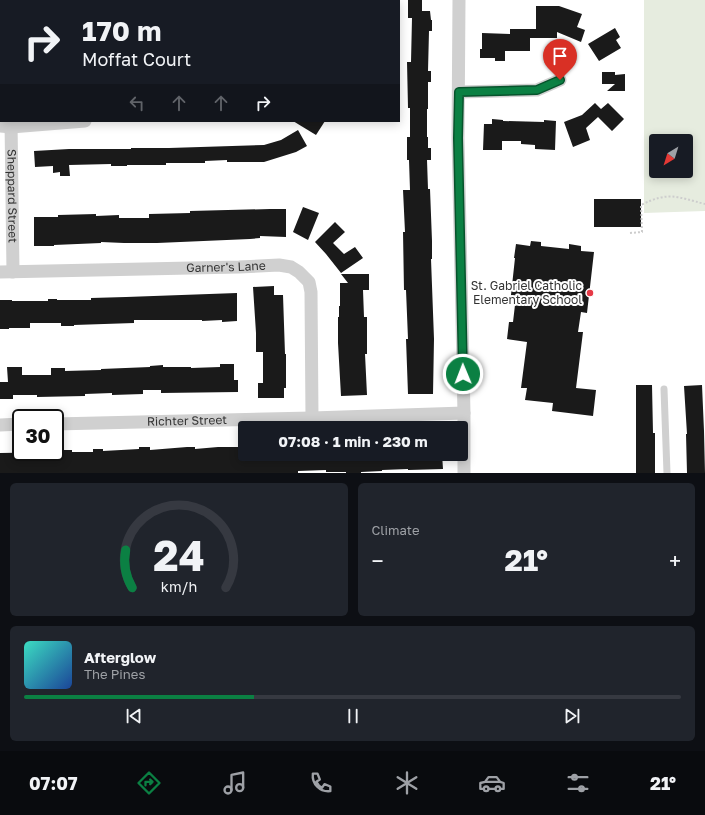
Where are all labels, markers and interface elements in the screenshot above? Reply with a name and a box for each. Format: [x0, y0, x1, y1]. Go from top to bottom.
text: 170 m [82, 14, 161, 47]
icon: right [16, 16, 68, 68]
pin [543, 39, 577, 80]
icon: arrive [549, 45, 571, 67]
text: Moffat Court [82, 48, 191, 70]
icon: left [126, 92, 148, 114]
icon: ahead [168, 92, 190, 114]
icon: ahead [210, 92, 232, 114]
icon: right [252, 92, 274, 114]
north arrow [649, 134, 693, 178]
map controls [649, 134, 693, 178]
street label: Sheppard Street [4, 149, 21, 243]
street label: Garner's Lane [186, 258, 266, 275]
place label: St. Gabriel Catholic Elementary School [471, 278, 582, 307]
marker: St. Gabriel Catholic Elementary School [585, 288, 595, 298]
position arrow [442, 353, 484, 395]
speed limit sign: 30 [12, 409, 64, 461]
street label: Richter Street [147, 412, 227, 429]
text: 07:08 · 1 min · 230 m [278, 432, 428, 450]
text: Climate [372, 522, 419, 538]
text: 24 [153, 529, 204, 579]
text: 21° [505, 542, 548, 578]
text: − [372, 547, 384, 574]
text: + [669, 547, 681, 574]
text: km/h [161, 577, 197, 594]
text: Afterglow [84, 648, 156, 666]
text: The Pines [84, 666, 145, 682]
icon: previous [123, 705, 145, 727]
icon: pause [342, 705, 364, 727]
icon: next [561, 705, 583, 727]
icon: directions [135, 769, 163, 797]
icon: music [221, 769, 249, 797]
icon: phone [307, 769, 335, 797]
icon: climate [393, 769, 421, 797]
icon: car [478, 769, 506, 797]
icon: filters [564, 769, 592, 797]
text: 07:07 [29, 772, 78, 794]
text: 21° [650, 772, 676, 794]

